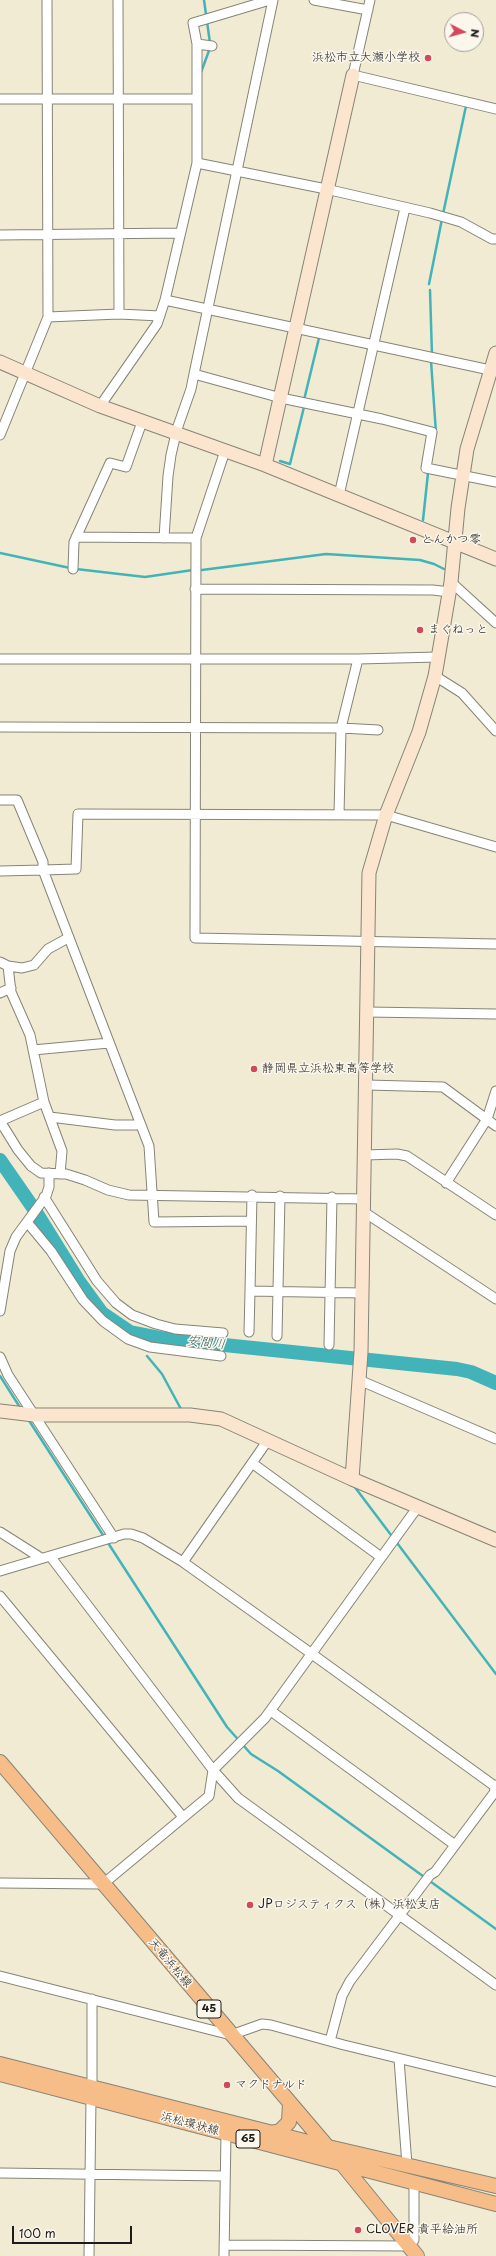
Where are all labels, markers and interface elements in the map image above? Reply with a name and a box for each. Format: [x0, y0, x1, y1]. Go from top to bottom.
north arrow [444, 12, 484, 52]
text: N [467, 28, 484, 38]
place label: 浜松市立大瀬小学校 [312, 51, 420, 65]
marker: 浜松市立大瀬小学校 [423, 53, 433, 63]
place label: とんかつ零 [421, 533, 481, 547]
marker: とんかつ零 [408, 535, 418, 545]
place label: まぐねっと [428, 623, 488, 637]
marker: まぐねっと [415, 625, 425, 635]
place label: 静岡県立浜松東高等学校 [262, 1062, 394, 1076]
marker: 静岡県立浜松東高等学校 [249, 1064, 259, 1074]
water label: 安間川 [186, 1333, 226, 1353]
place label: JPロジスティクス（株）浜松支店 [258, 1898, 441, 1912]
marker: JPロジスティクス（株）浜松支店 [245, 1900, 255, 1910]
street label: 天竜浜松線 [145, 1935, 195, 1991]
road number: 45 [197, 2000, 221, 2018]
place label: マクドナルド [235, 2078, 307, 2092]
marker: マクドナルド [222, 2080, 232, 2090]
street label: 浜松環状線 [159, 2109, 221, 2139]
road number: 65 [236, 2130, 260, 2148]
scale bar [14, 2218, 134, 2244]
place label: CLOVER 貴平給油所 [366, 2223, 478, 2237]
text: 100 m [19, 2224, 56, 2242]
marker: CLOVER 貴平給油所 [353, 2225, 363, 2235]

